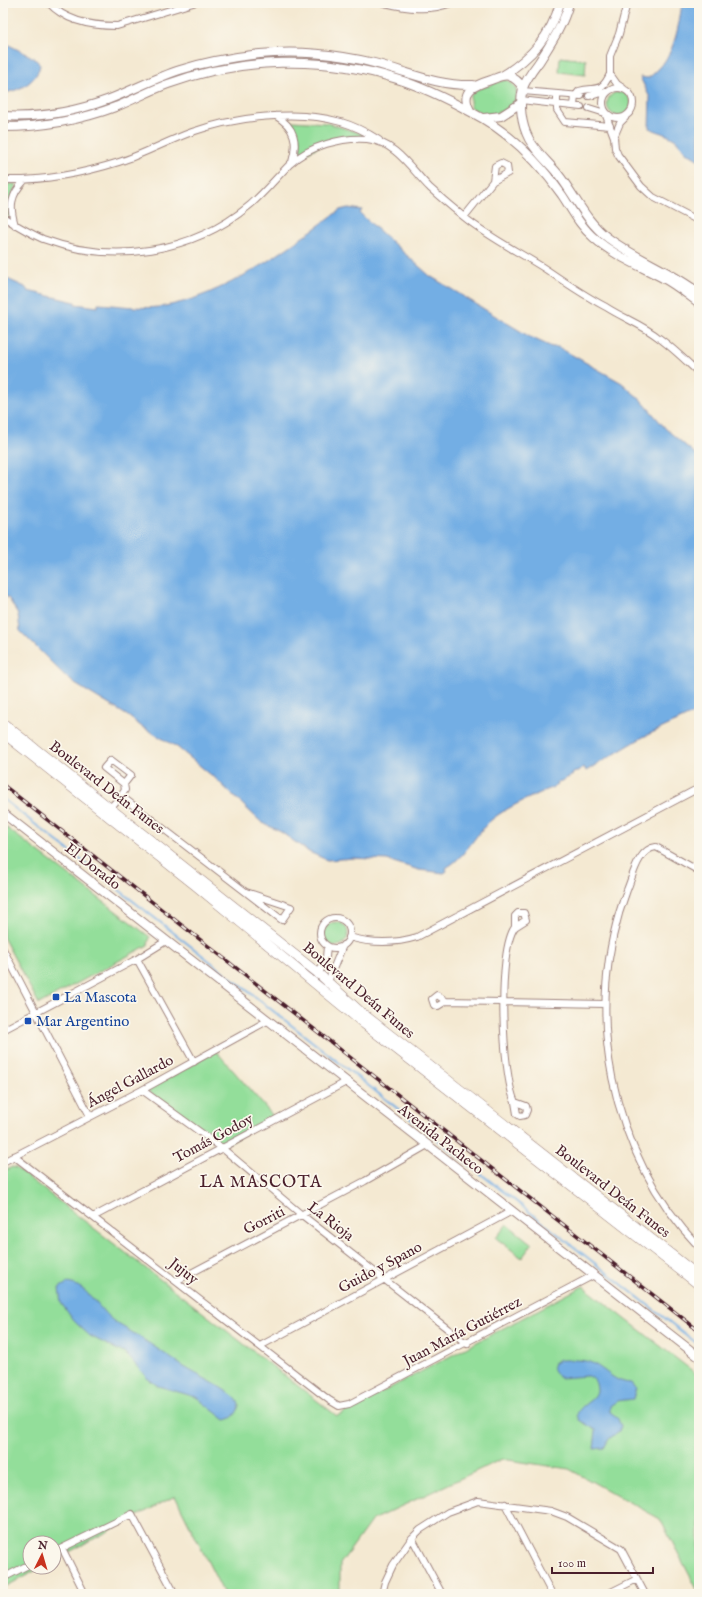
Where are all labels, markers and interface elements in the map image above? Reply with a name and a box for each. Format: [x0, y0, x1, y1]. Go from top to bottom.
street label: Boulevard Deán Funes [45, 737, 168, 838]
street label: El Dorado [61, 839, 125, 894]
street label: Boulevard Deán Funes [299, 938, 419, 1043]
place label: La Mascota [64, 988, 137, 1007]
marker: La Mascota [51, 992, 61, 1002]
place label: Mar Argentino [36, 1012, 129, 1031]
marker: Mar Argentino [23, 1016, 33, 1026]
street label: Ángel Gallardo [83, 1051, 177, 1113]
street label: Avenida Pacheco [393, 1099, 487, 1179]
street label: Tomás Godoy [170, 1109, 257, 1167]
street label: Boulevard Deán Funes [551, 1141, 674, 1242]
district label: LA MASCOTA [199, 1172, 323, 1193]
street label: La Rioja [304, 1197, 358, 1246]
street label: Gorriti [240, 1202, 288, 1239]
street label: Guido y Spano [335, 1237, 425, 1297]
street label: Jujuy [164, 1253, 203, 1289]
street label: Juan María Gutiérrez [398, 1292, 525, 1372]
north arrow [22, 1535, 62, 1575]
text: N [36, 1539, 49, 1553]
scale bar [552, 1549, 653, 1575]
text: 100 m [558, 1556, 586, 1571]

